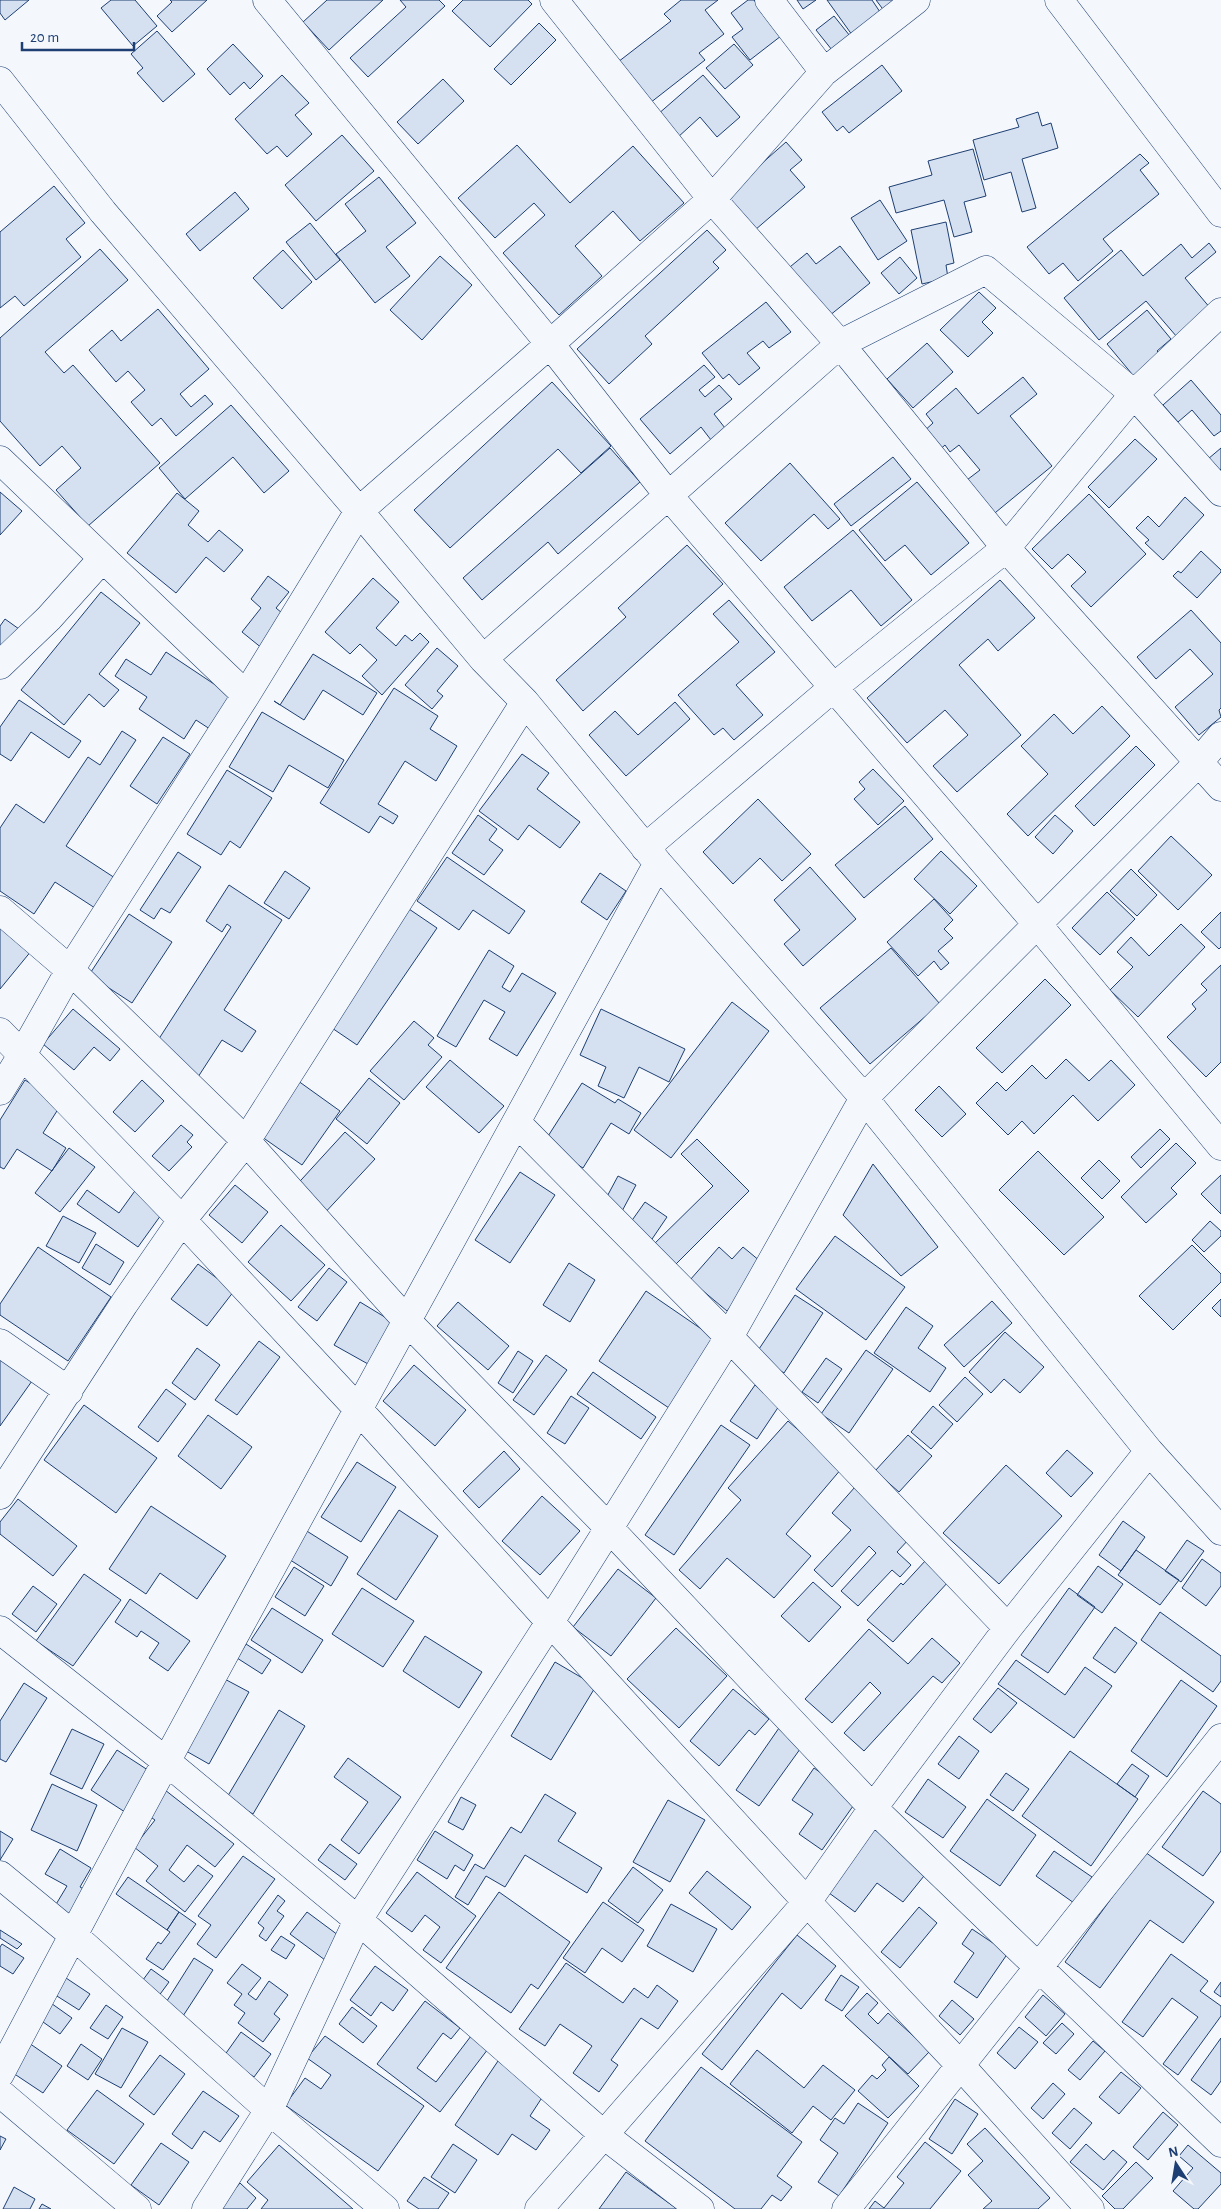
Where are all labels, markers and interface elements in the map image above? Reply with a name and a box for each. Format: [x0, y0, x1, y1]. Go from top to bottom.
scale bar [22, 20, 135, 52]
text: 20 m [30, 30, 59, 45]
north arrow [1151, 2139, 1201, 2189]
text: N [1167, 2144, 1180, 2160]

